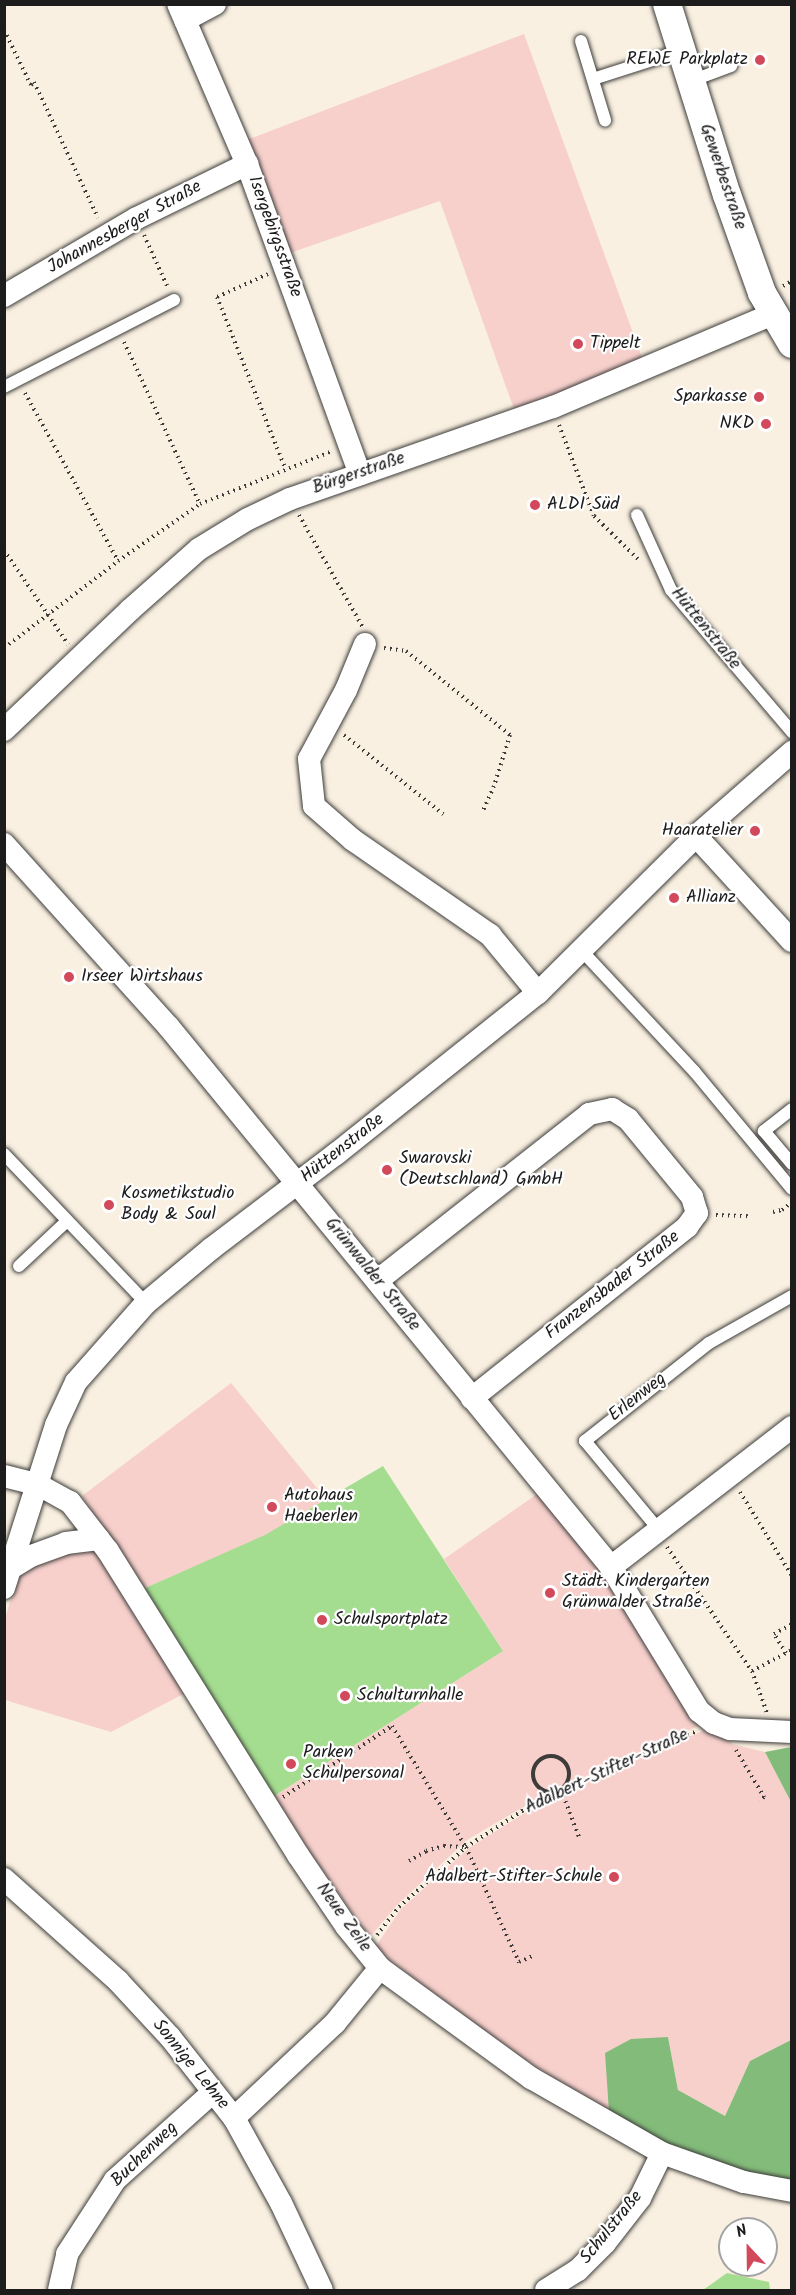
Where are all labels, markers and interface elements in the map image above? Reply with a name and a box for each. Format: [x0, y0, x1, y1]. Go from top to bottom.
place label: REWE Parkplatz [626, 49, 748, 71]
marker: REWE Parkplatz [753, 53, 767, 67]
street label: Gewerbestraße [694, 121, 750, 233]
street label: Isergebirgsstraße [242, 173, 306, 301]
street label: Johannesberger Straße [44, 177, 206, 279]
place label: Tippelt [590, 333, 641, 355]
marker: Tippelt [571, 337, 585, 351]
place label: Sparkasse [674, 386, 747, 408]
marker: Sparkasse [752, 390, 766, 404]
place label: NKD [720, 413, 754, 435]
marker: NKD [759, 417, 773, 431]
street label: Bürgerstraße [310, 448, 408, 500]
place label: ALDI Süd [547, 494, 619, 516]
marker: ALDI Süd [528, 498, 542, 512]
street label: Hüttenstraße [665, 583, 745, 675]
place label: Haaratelier [662, 820, 743, 842]
marker: Haaratelier [748, 824, 762, 838]
place label: Allianz [686, 887, 736, 909]
marker: Allianz [667, 891, 681, 905]
place label: Irseer Wirtshaus [81, 966, 203, 988]
marker: Irseer Wirtshaus [62, 970, 76, 984]
street label: Hüttenstraße [297, 1110, 389, 1188]
place label: Swarovski (Deutschland) GmbH [399, 1149, 563, 1192]
marker: Swarovski (Deutschland) GmbH [380, 1163, 394, 1177]
place label: Kosmetikstudio Body & Soul [121, 1184, 234, 1226]
marker: Kosmetikstudio Body & Soul [102, 1198, 116, 1212]
street label: Grünwalder Straße [320, 1214, 424, 1336]
street label: Franzensbader Straße [542, 1227, 684, 1345]
street label: Erlenweg [605, 1369, 671, 1427]
place label: Autohaus Haeberlen [284, 1486, 358, 1528]
marker: Autohaus Haeberlen [265, 1500, 279, 1514]
place label: Städt. Kindergarten Grünwalder Straße [562, 1572, 710, 1614]
marker: Städt. Kindergarten Grünwalder Straße [543, 1586, 557, 1600]
place label: Schulsportplatz [334, 1609, 448, 1631]
marker: Schulsportplatz [315, 1613, 329, 1627]
place label: Schulturnhalle [357, 1685, 463, 1707]
marker: Schulturnhalle [338, 1689, 352, 1703]
street label: Adalbert-Stifter-Straße [522, 1725, 692, 1819]
place label: Parken Schulpersonal [303, 1743, 404, 1786]
marker: Parken Schulpersonal [284, 1757, 298, 1771]
place label: Adalbert-Stifter-Schule [425, 1866, 602, 1888]
marker: Adalbert-Stifter-Schule [607, 1870, 621, 1884]
street label: Neue Zeile [311, 1879, 375, 1957]
street label: Sonnige Lehne [147, 2015, 233, 2115]
street label: Buchenweg [107, 2118, 183, 2192]
street label: Schulstraße [576, 2187, 648, 2269]
north arrow [718, 2217, 778, 2277]
text: N [732, 2218, 751, 2245]

